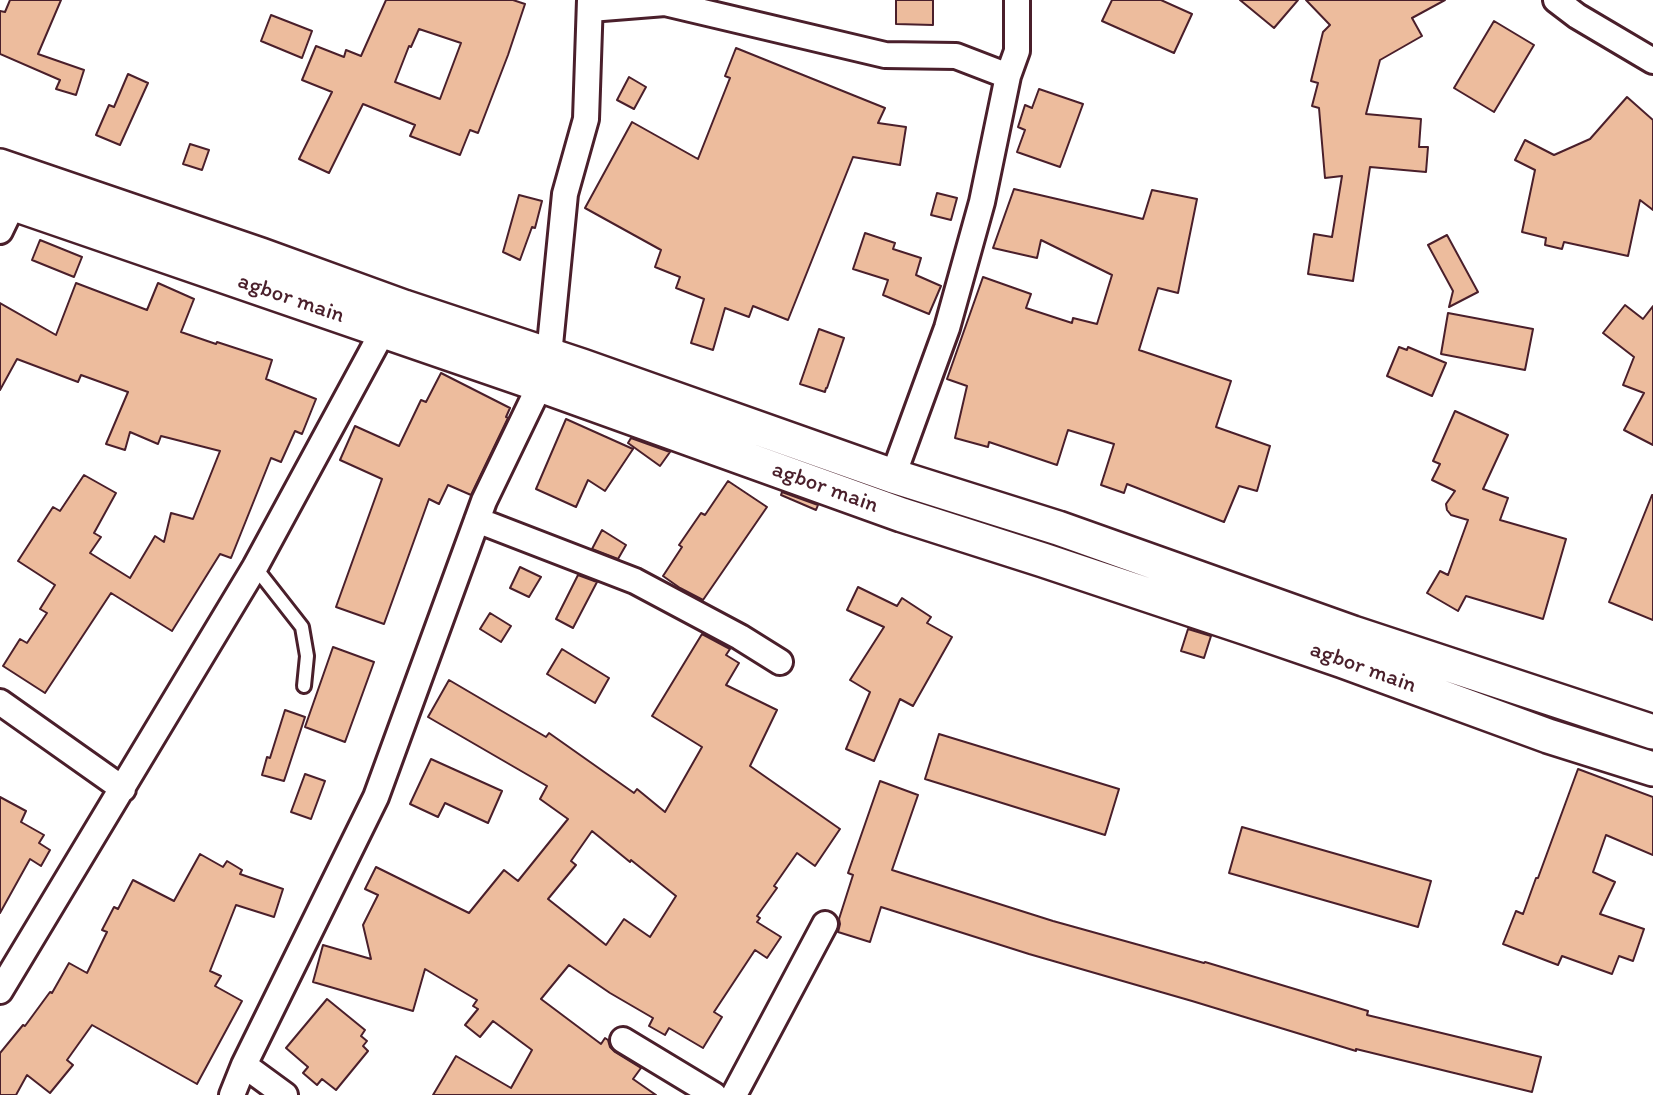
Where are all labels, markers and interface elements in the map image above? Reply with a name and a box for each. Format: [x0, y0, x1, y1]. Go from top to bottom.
street label: agbor main [234, 268, 348, 330]
street label: agbor main [768, 456, 882, 520]
street label: agbor main [1306, 636, 1420, 700]

